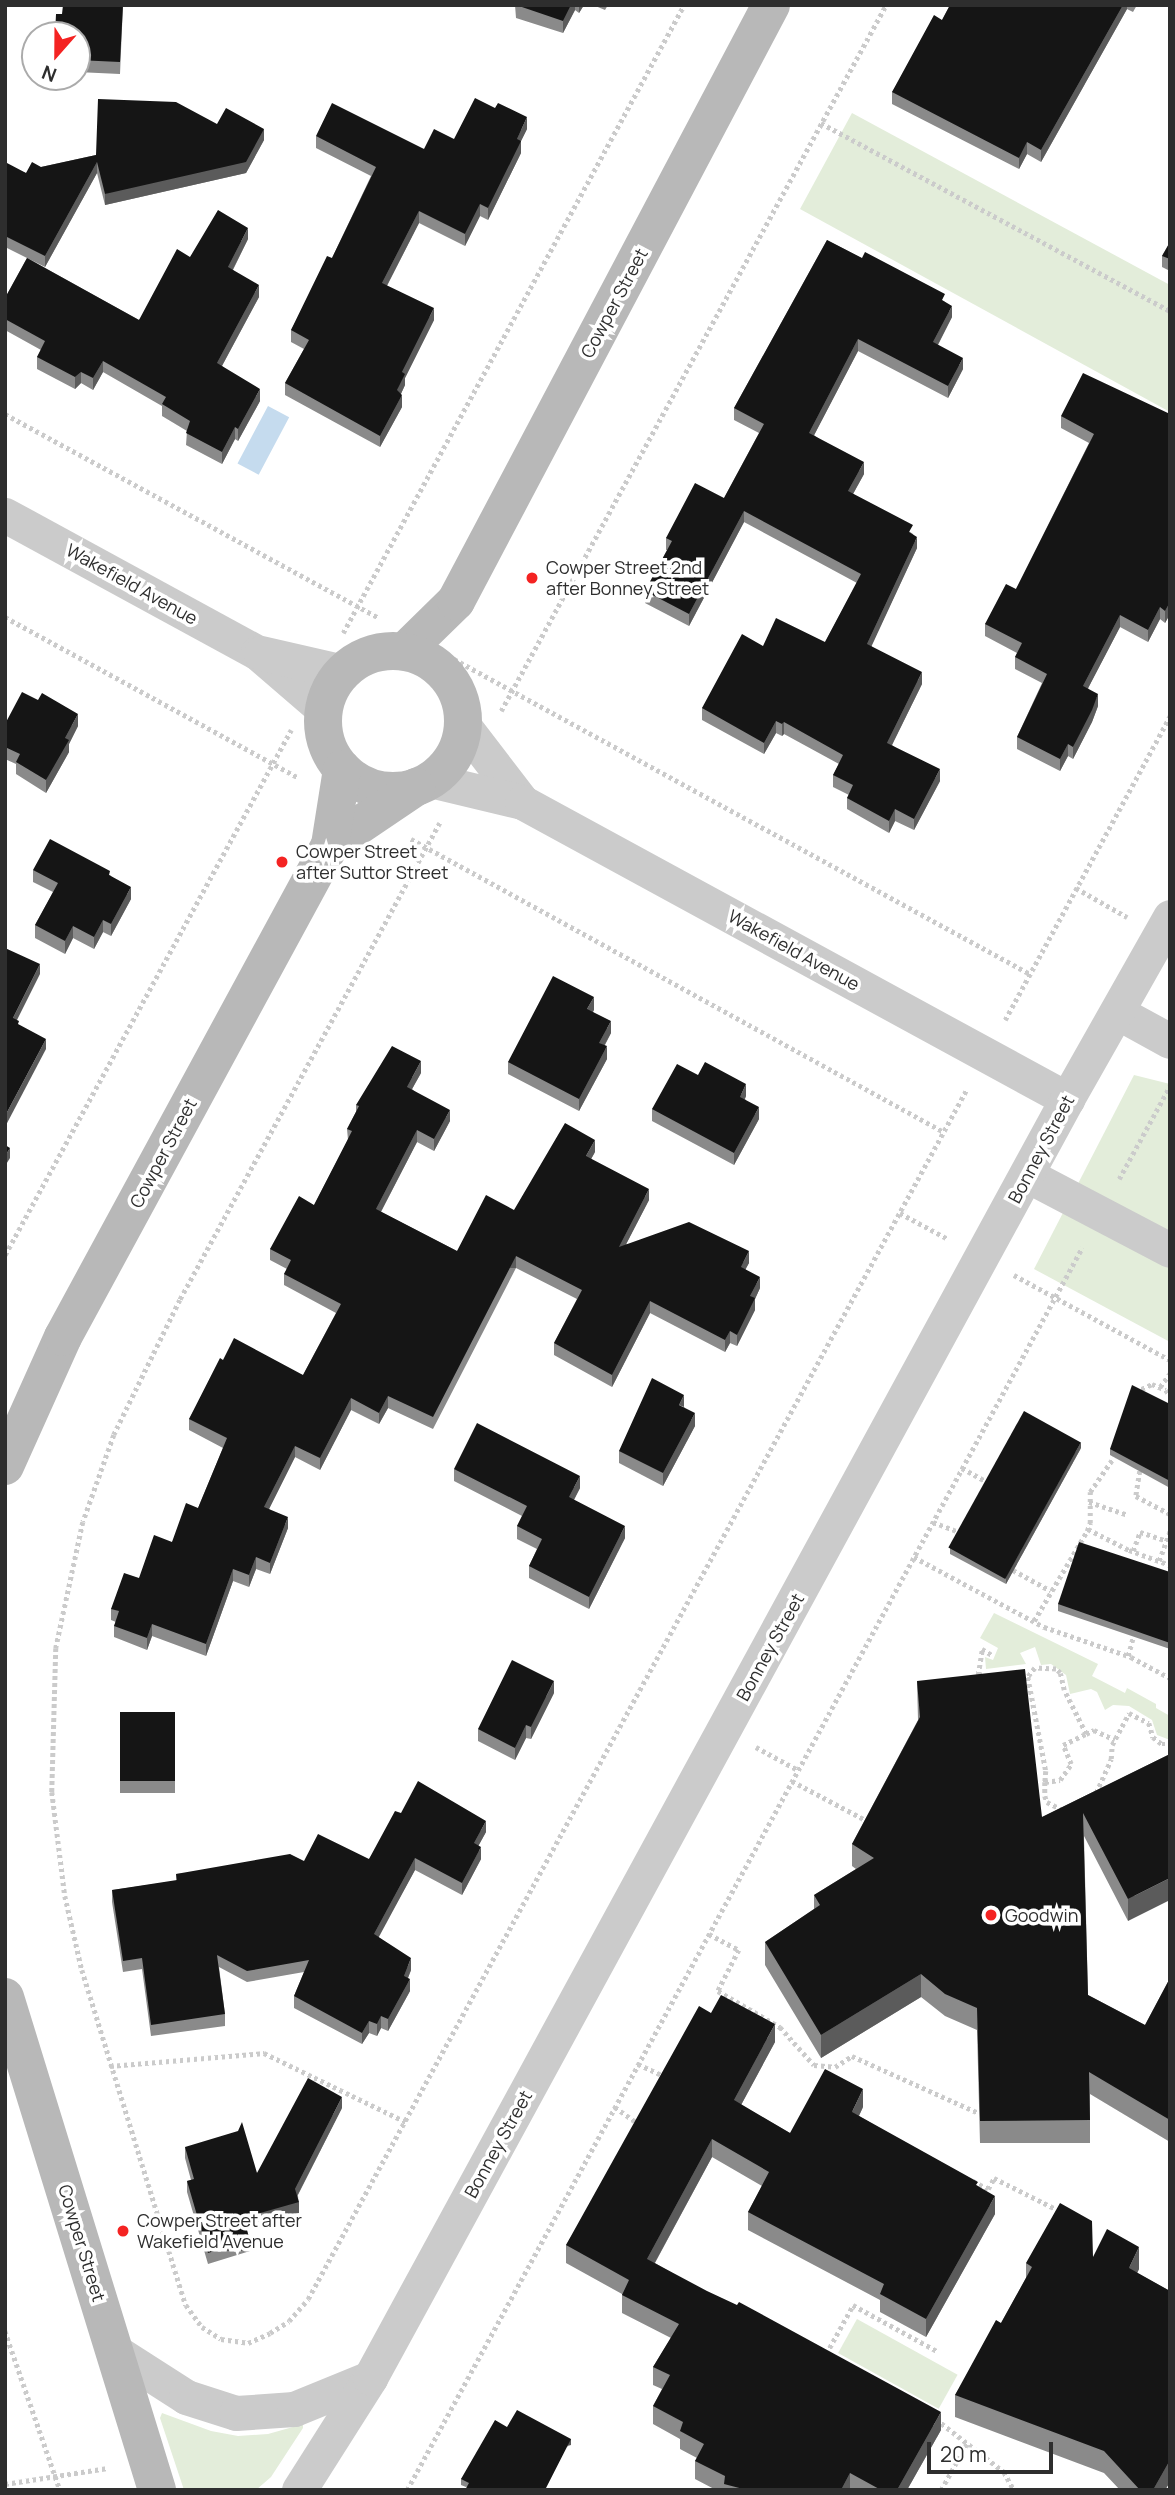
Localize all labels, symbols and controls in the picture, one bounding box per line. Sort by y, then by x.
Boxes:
north arrow [21,21,91,91]
text: N [38,59,60,88]
street label: Cowper Street [576,244,652,362]
street label: Wakefield Avenue [63,539,201,629]
place label: Cowper Street 2nd after Bonney Street [546,557,709,600]
marker: Cowper Street 2nd after Bonney Street [524,570,540,586]
place label: Cowper Street after Suttor Street [296,841,449,884]
marker: Cowper Street after Suttor Street [274,854,290,870]
street label: Wakefield Avenue [725,905,863,995]
street label: Bonney Street [1003,1091,1079,1207]
street label: Cowper Street [125,1094,201,1212]
street label: Bonney Street [732,1590,808,1704]
place label: Goodwin [1005,1904,1078,1926]
marker: Goodwin [983,1907,999,1923]
street label: Bonney Street [460,2087,536,2201]
street label: Cowper Street [54,2182,110,2304]
place label: Cowper Street after Wakefield Avenue [137,2210,302,2252]
marker: Cowper Street after Wakefield Avenue [115,2223,131,2239]
scale bar [930,2428,1056,2472]
text: 20 m [940,2440,987,2468]

